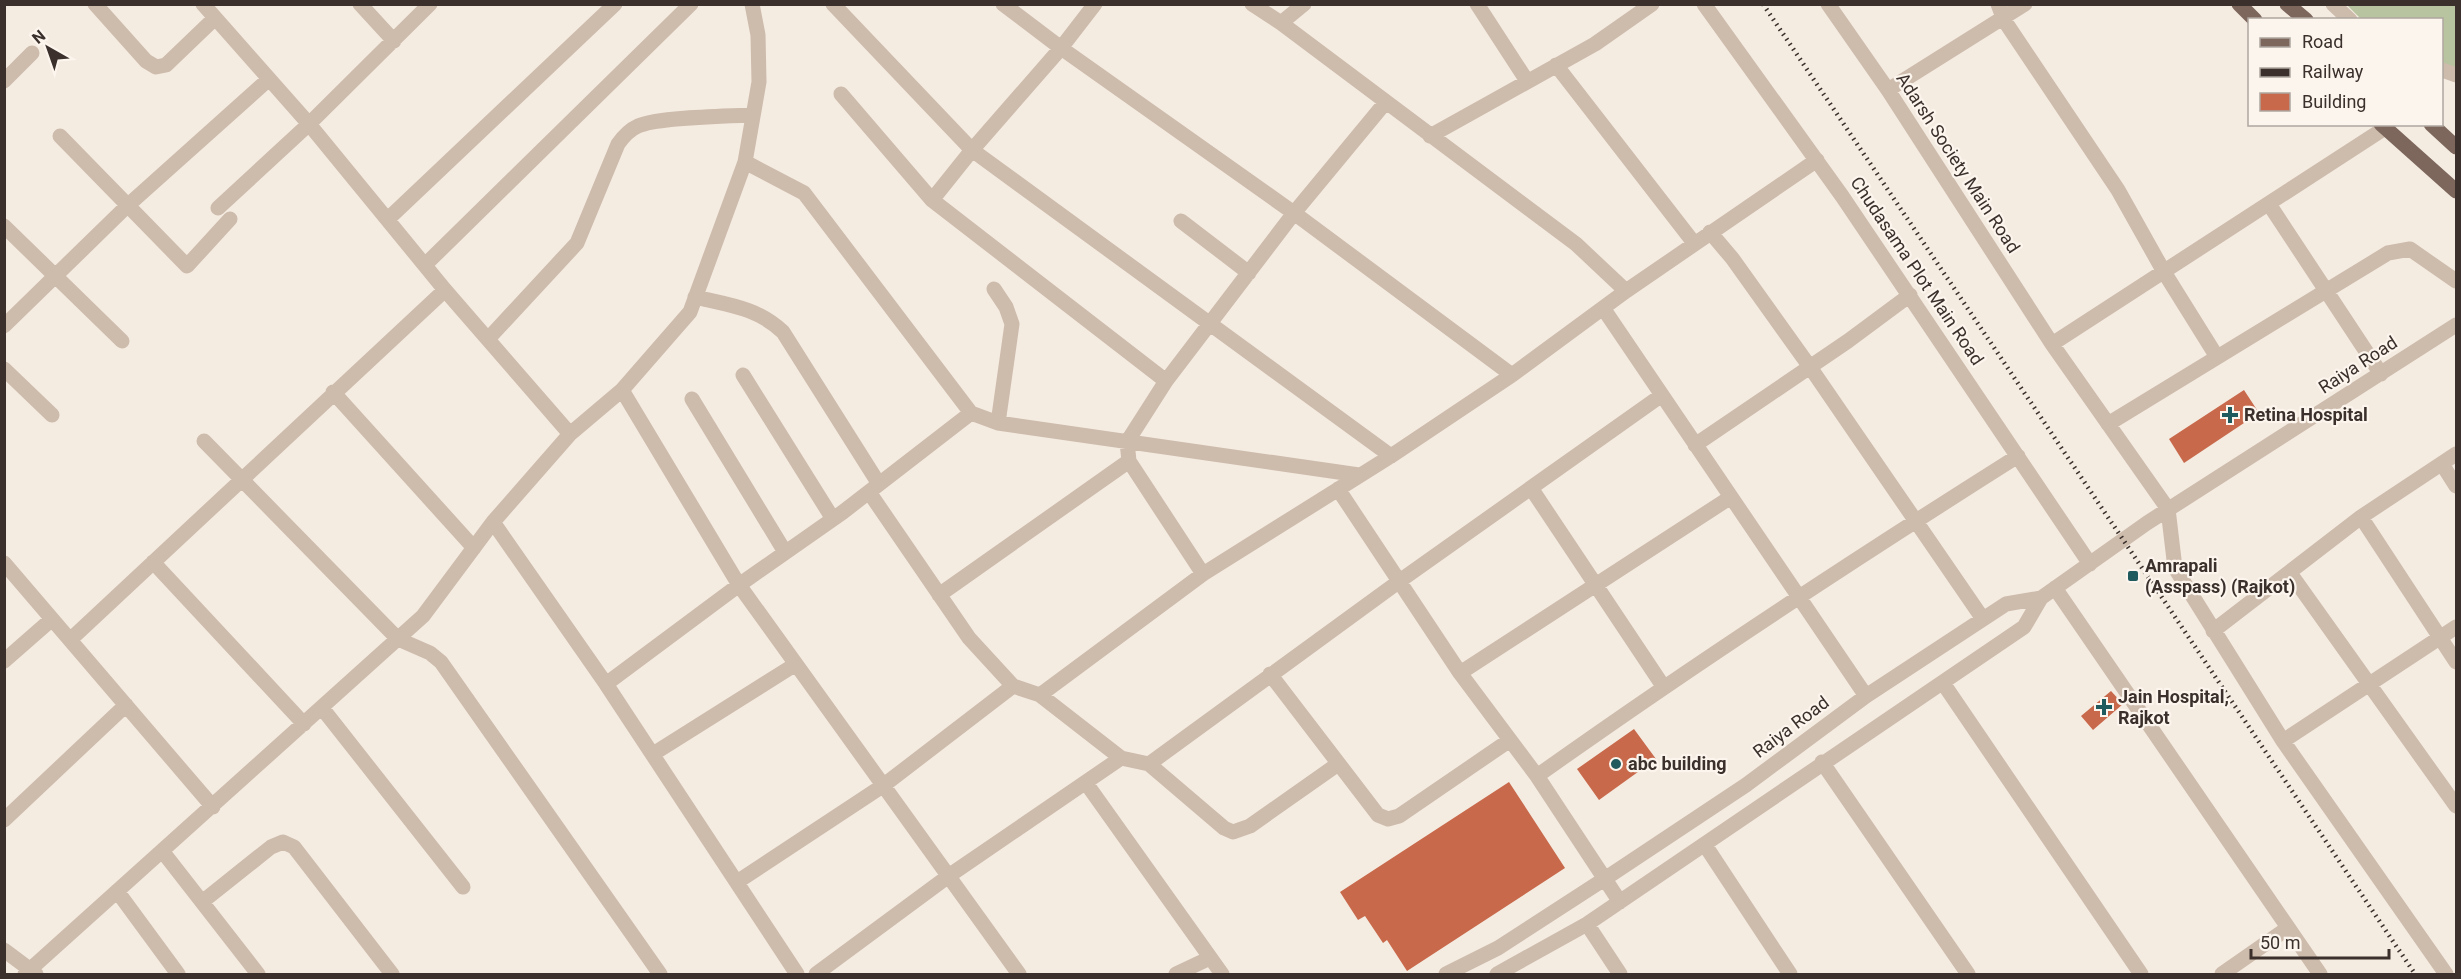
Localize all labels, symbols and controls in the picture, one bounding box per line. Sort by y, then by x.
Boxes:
north arrow [18,18,78,78]
legend [2248,18,2443,126]
text: N [28,26,49,48]
text: Road [2302,31,2343,52]
text: Railway [2302,61,2364,82]
street label: Adarsh Society Main Road [1892,69,2024,257]
text: Building [2302,91,2366,112]
street label: Chudasama Plot Main Road [1846,173,1988,369]
street label: Raiya Road [2315,331,2401,398]
place label: Retina Hospital [2244,404,2368,425]
marker: Retina Hospital [2221,406,2239,424]
place label: Amrapali (Asspass) (Rajkot) [2145,555,2295,598]
marker: Amrapali (Asspass) (Rajkot) [2126,569,2140,583]
place label: Jain Hospital, Rajkot [2118,686,2229,728]
street label: Raiya Road [1749,691,1833,762]
marker: Jain Hospital, Rajkot [2095,698,2113,716]
place label: abc building [1628,753,1727,774]
marker: abc building [1609,757,1623,771]
scale bar [2251,922,2389,960]
text: 50 m [2260,932,2300,953]

